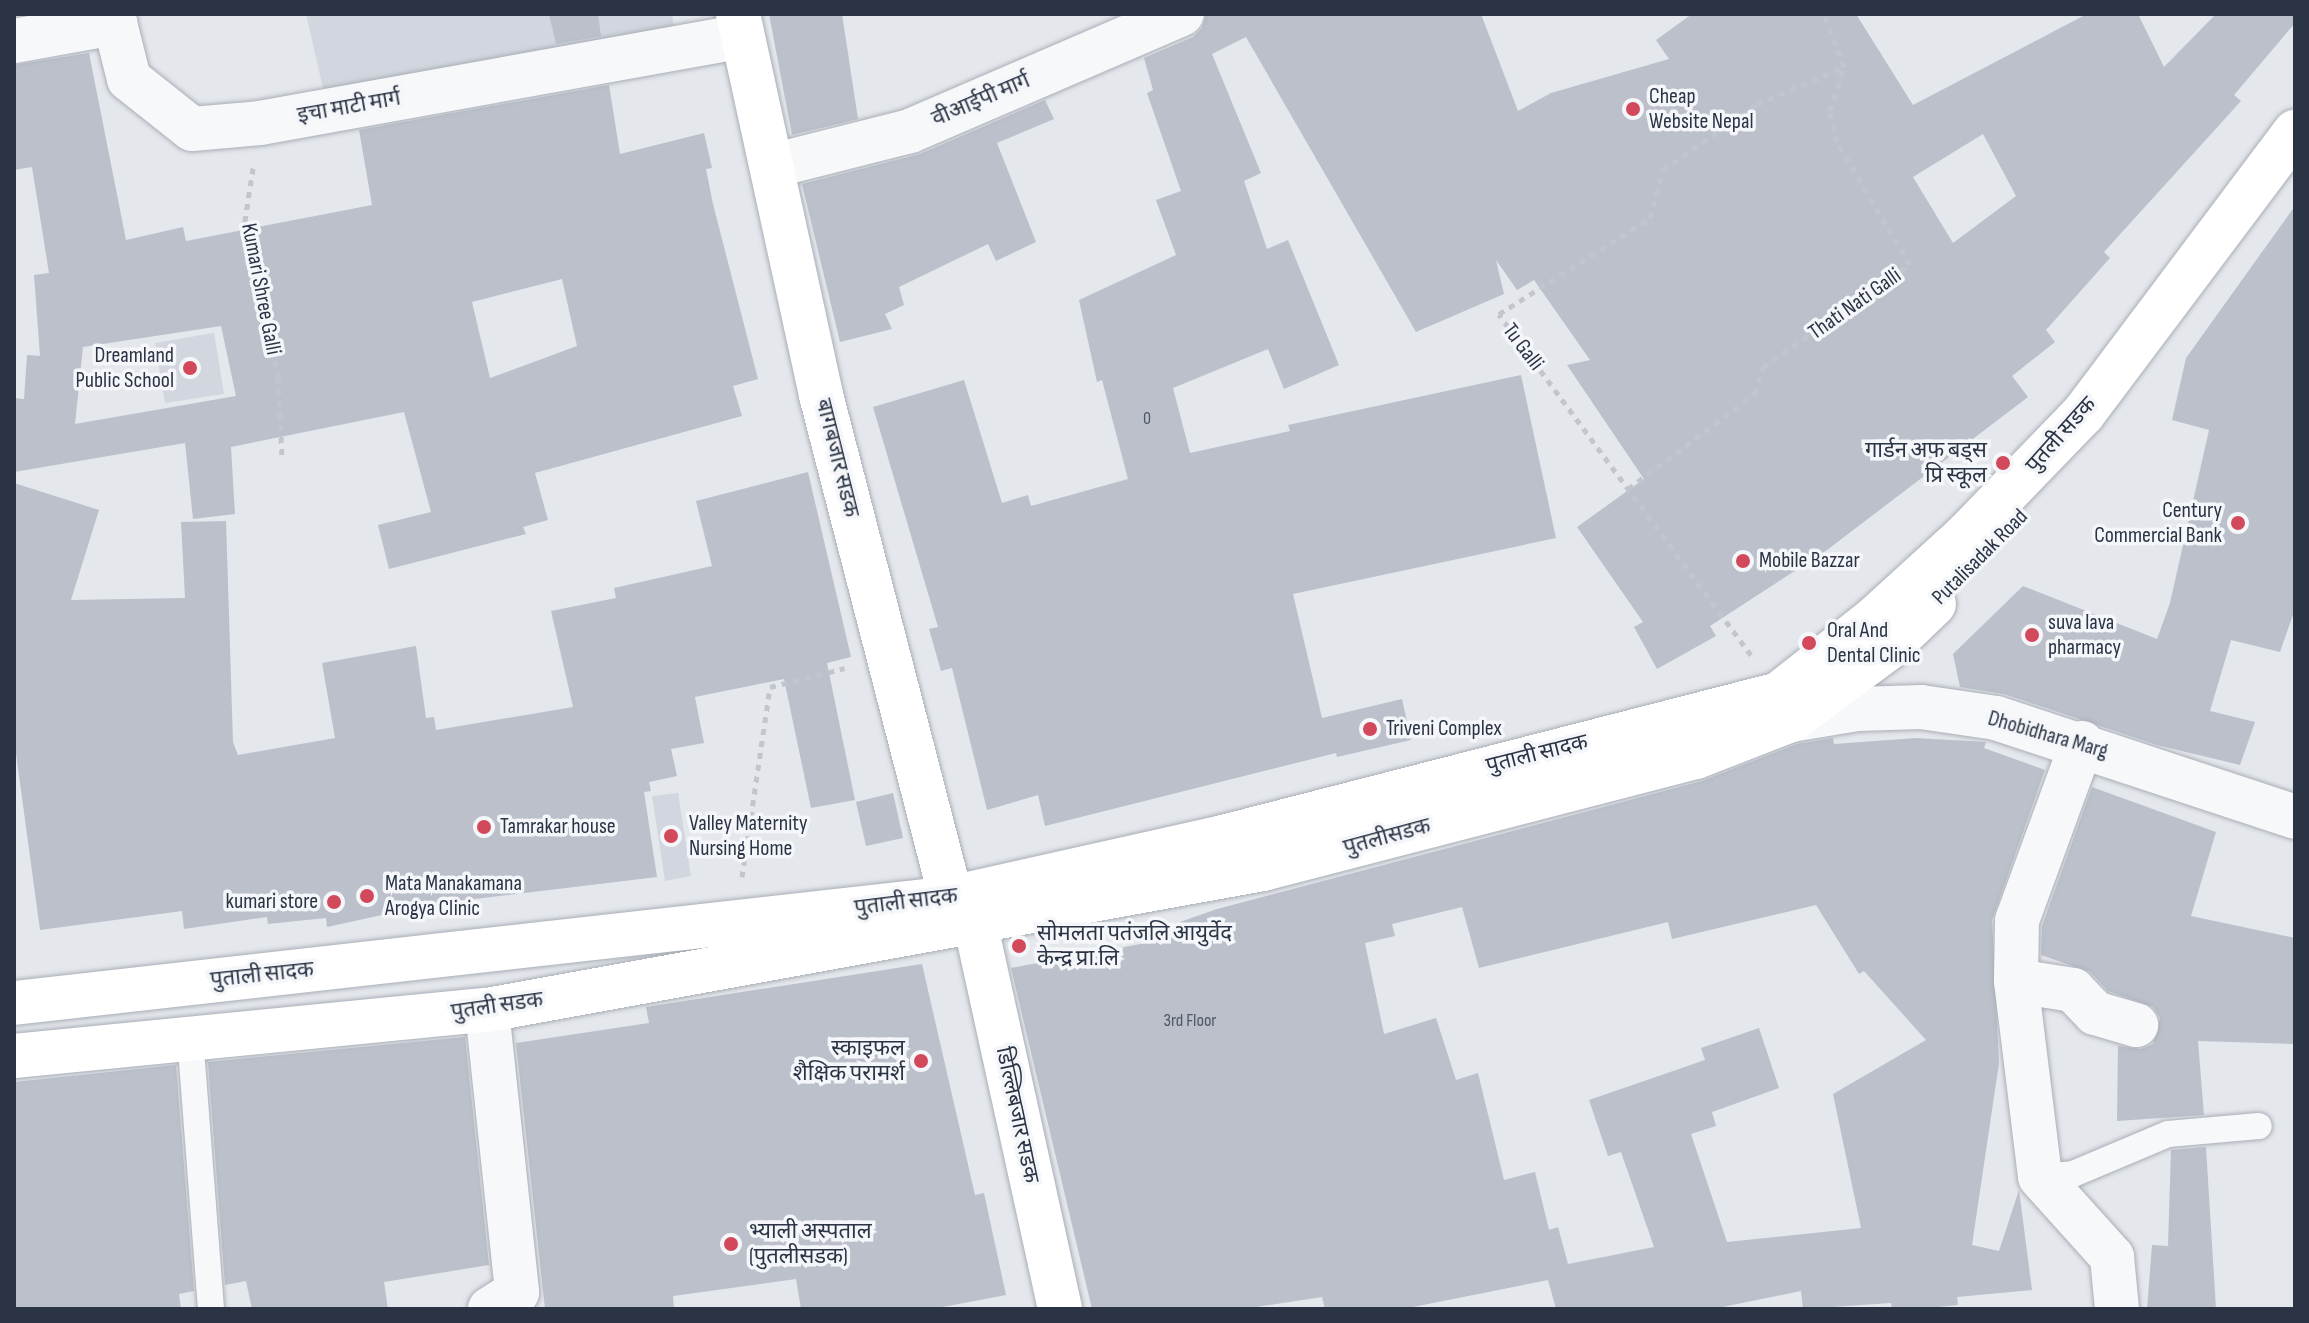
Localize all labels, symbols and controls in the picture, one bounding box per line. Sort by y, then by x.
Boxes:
street label: वीआईपी मार्ग [928,68,1034,132]
place label: Cheap Website Nepal [1649,83,1753,134]
street label: इचा माटी मार्ग [295,85,403,129]
marker: Cheap Website Nepal [1624,100,1642,118]
street label: Kumari Shree Galli [235,221,287,357]
street label: Thati Nati Galli [1804,263,1906,345]
street label: Tu Galli [1497,318,1549,376]
place label: Dreamland Public School [75,342,174,394]
marker: Dreamland Public School [181,359,199,377]
street label: पुतली सडक [2020,392,2102,478]
street label: बागबजार सडक [810,396,864,520]
house number: 0 [1143,408,1151,430]
place label: गार्डन अफ बड्स प्रि स्कूल [1865,437,1987,488]
marker: गार्डन अफ बड्स प्रि स्कूल [1994,454,2012,472]
place label: Century Commercial Bank [2094,497,2222,548]
street label: Putalisadak Road [1927,504,2033,610]
marker: Century Commercial Bank [2229,514,2247,532]
place label: Mobile Bazzar [1759,548,1860,574]
marker: Mobile Bazzar [1734,552,1752,570]
place label: suva lava pharmacy [2048,609,2121,660]
place label: Oral And Dental Clinic [1827,617,1921,668]
marker: suva lava pharmacy [2023,626,2041,644]
marker: Oral And Dental Clinic [1798,632,1820,654]
street label: Dhobidhara Marg [1985,705,2111,765]
place label: Triveni Complex [1386,716,1502,742]
marker: Triveni Complex [1361,720,1379,738]
street label: पुताली सादक [1483,729,1591,779]
place label: Valley Maternity Nursing Home [689,810,808,862]
street label: पुतलीसडक [1341,813,1433,861]
place label: Tamrakar house [500,814,616,840]
marker: Tamrakar house [475,818,493,836]
marker: Valley Maternity Nursing Home [660,825,682,847]
place label: Mata Manakamana Arogya Clinic [385,870,522,922]
street label: पुताली सादक [853,883,959,921]
marker: Mata Manakamana Arogya Clinic [356,885,378,907]
place label: kumari store [226,889,318,915]
marker: kumari store [325,893,343,911]
place label: सोमलता पतंजलि आयुर्वेद केन्द्र प्रा.लि [1037,920,1232,972]
marker: सोमलता पतंजलि आयुर्वेद केन्द्र प्रा.लि [1008,935,1030,957]
street label: पुताली सादक [209,956,315,994]
street label: पुतली सडक [449,986,545,1026]
house number: 3rd Floor [1163,1010,1217,1032]
place label: स्काइफल शैक्षिक परामर्श [793,1035,905,1086]
street label: डिल्लिबजार सडक [990,1044,1044,1186]
marker: स्काइफल शैक्षिक परामर्श [912,1052,930,1070]
place label: भ्याली अस्पताल (पुतलीसडक) [749,1218,872,1270]
marker: भ्याली अस्पताल (पुतलीसडक) [720,1233,742,1255]

